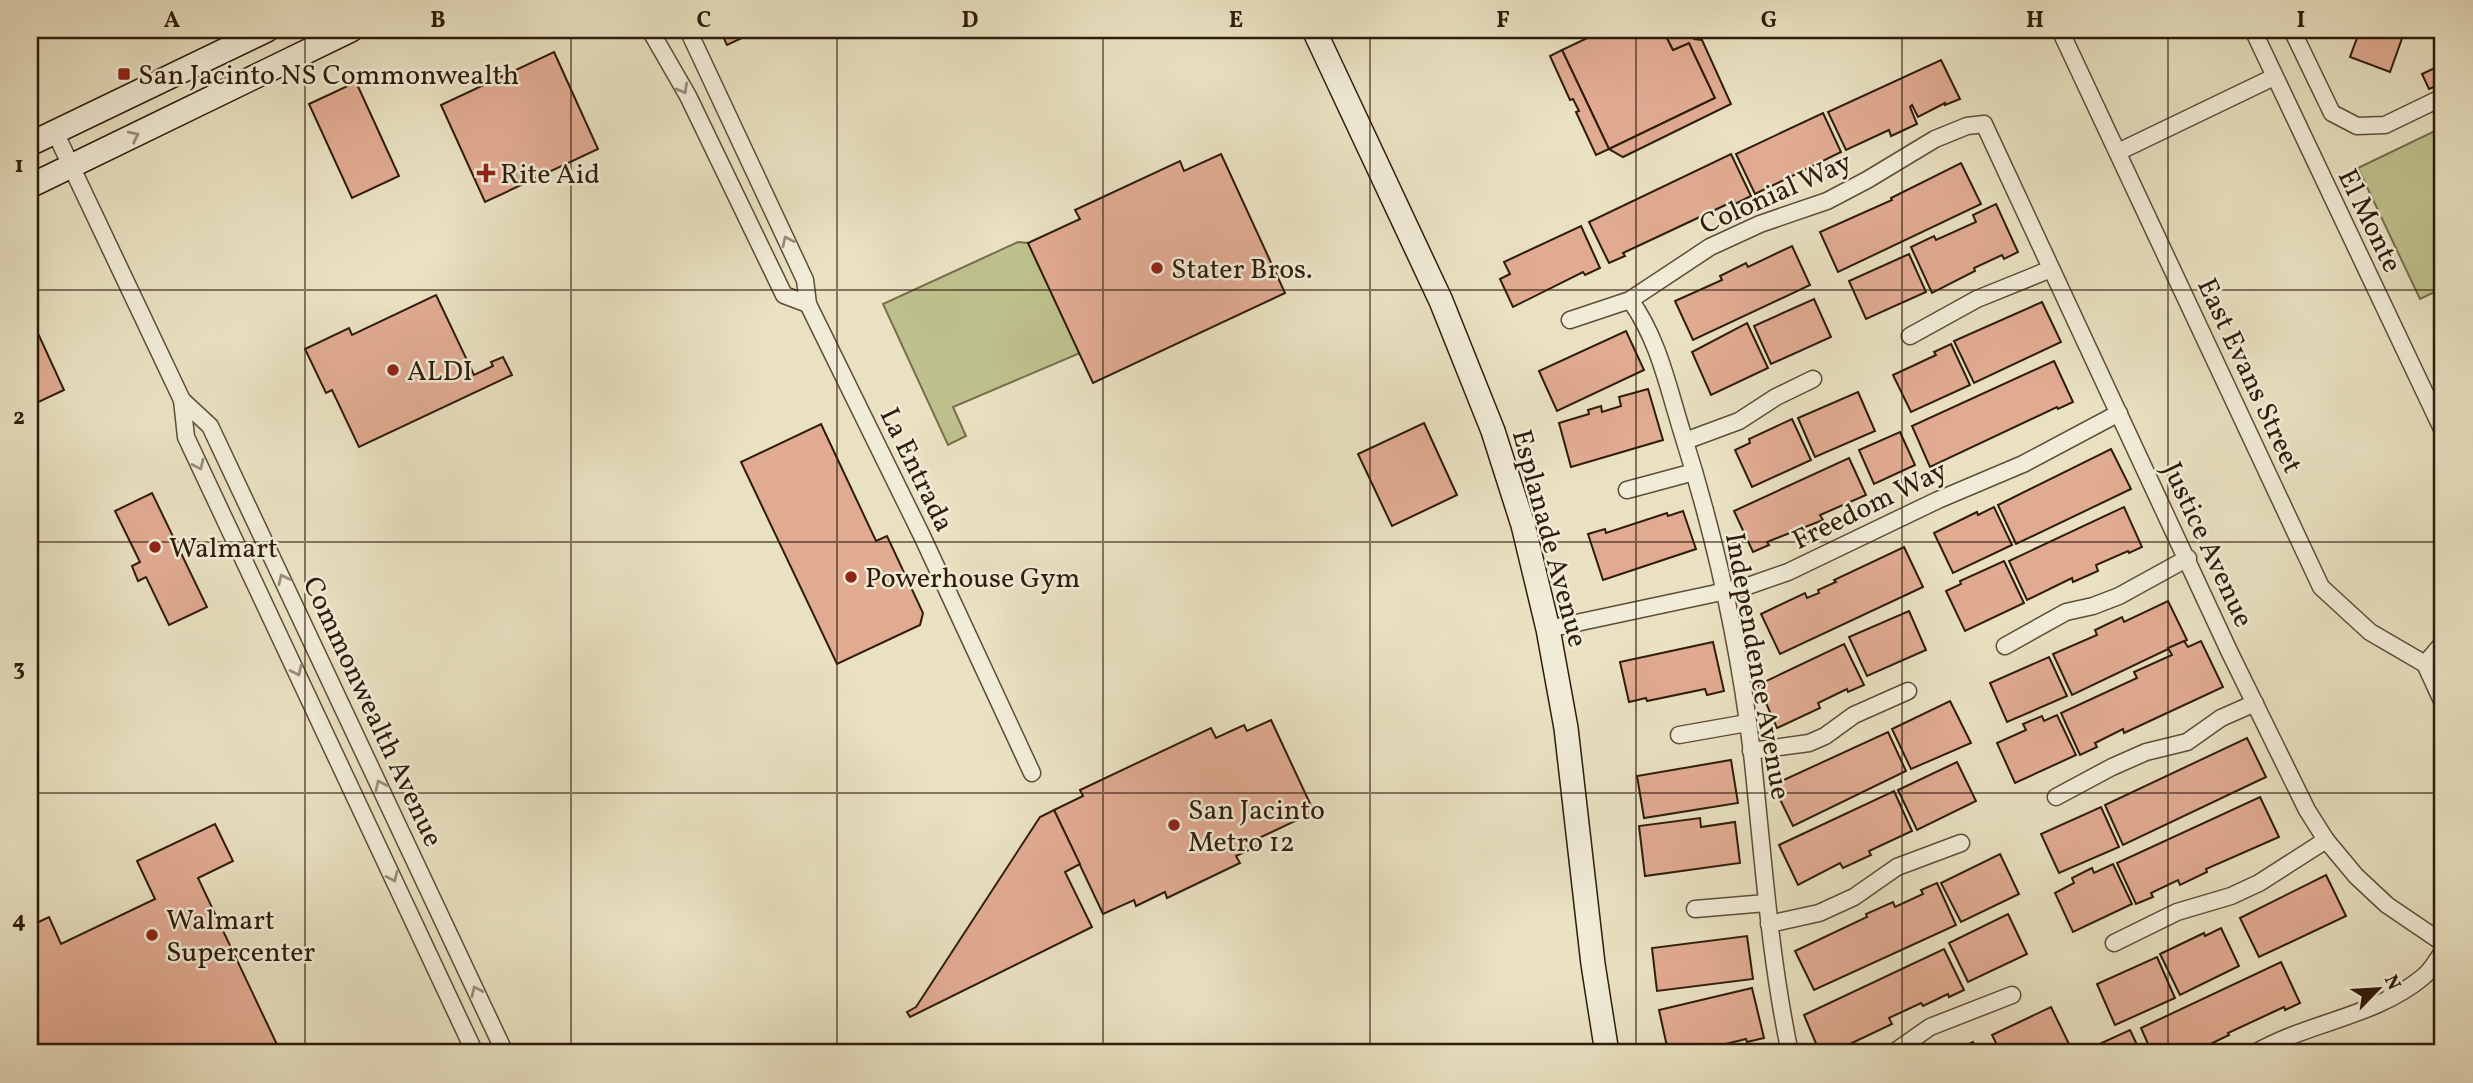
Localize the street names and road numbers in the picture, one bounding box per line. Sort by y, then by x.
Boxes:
street label: Colonial Way [1694,143,1858,245]
street label: El Monte [2327,163,2411,279]
street label: East Evans Street [2186,272,2311,480]
street label: La Entrada [869,401,963,539]
street label: Esplanade Avenue [1501,426,1596,652]
street label: Freedom Way [1786,452,1954,561]
street label: Justice Avenue [2151,456,2262,634]
street label: Independence Avenue [1714,530,1799,803]
street label: Commonwealth Avenue [292,571,452,853]

